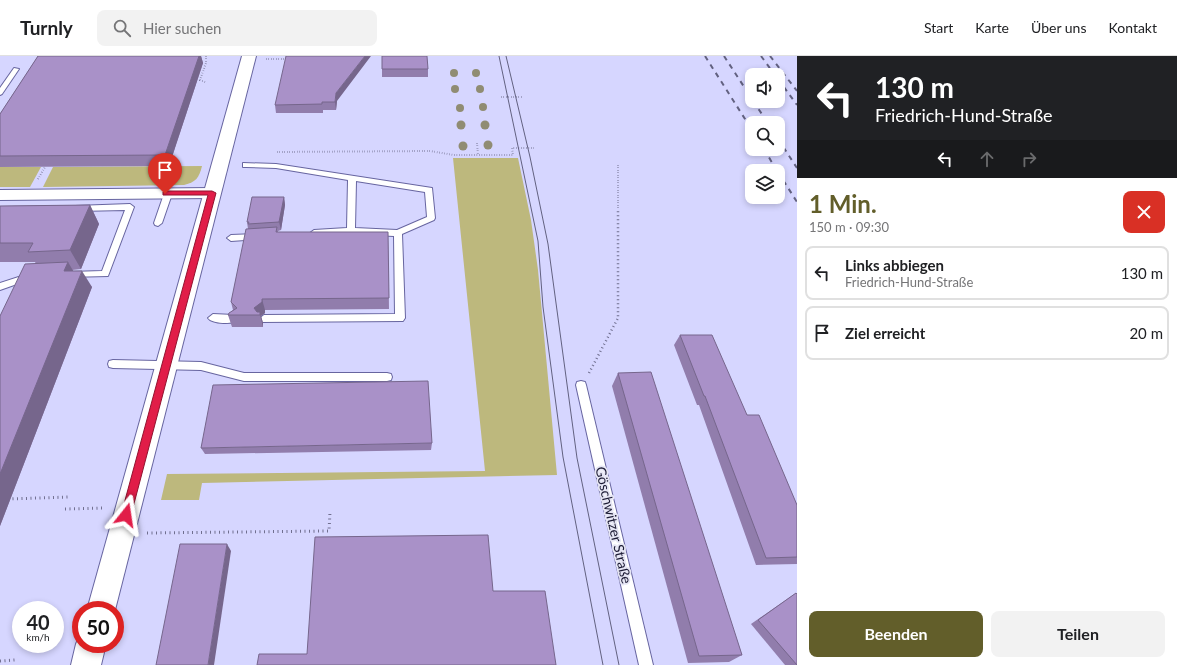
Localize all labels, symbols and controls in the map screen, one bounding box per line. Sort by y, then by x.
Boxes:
search box [97,10,377,46]
text: Turnly [20,16,73,39]
icon: search [111,17,133,39]
text: Hier suchen [143,19,221,37]
text: Start [924,19,953,36]
text: Karte [975,19,1009,36]
text: Über uns [1031,19,1086,36]
text: Kontakt [1108,19,1157,36]
map controls [745,68,785,204]
button: sound [745,68,785,108]
text: 130 m [875,70,954,104]
icon: left [809,72,861,124]
text: Friedrich-Hund-Straße [875,104,1053,126]
button: search [745,116,785,156]
icon: left [934,148,956,170]
icon: ahead [976,148,998,170]
icon: right [1018,148,1040,170]
pin [148,153,182,194]
icon: arrive [154,159,176,181]
button: layers [745,164,785,204]
text: 1 Min. [809,189,877,218]
button: close [1123,191,1165,233]
text: 150 m · 09:30 [809,219,889,235]
text: Links abbiegen [845,256,944,274]
icon: left [811,262,833,284]
text: 130 m [1121,264,1163,282]
text: Friedrich-Hund-Straße [845,274,973,290]
icon: arrive [811,322,833,344]
text: Ziel erreicht [845,324,925,342]
text: 20 m [1129,324,1163,342]
street label: Göschwitzer Straße [592,465,636,585]
position arrow [105,494,147,536]
speed limit sign: 50 [72,601,124,653]
text: 40 [26,610,50,634]
button: Beenden [809,611,983,657]
button: Teilen [991,611,1165,657]
text: km/h [26,631,50,643]

